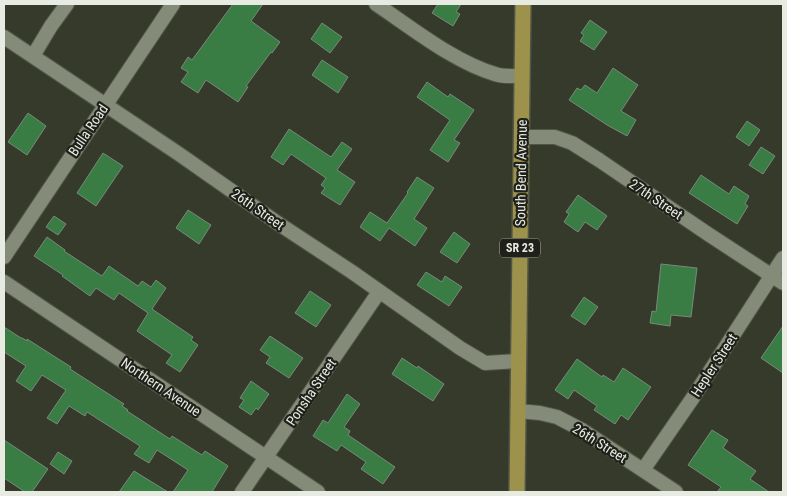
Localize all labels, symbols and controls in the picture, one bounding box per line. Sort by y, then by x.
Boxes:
street label: Bulla Road [65,101,111,159]
street label: South Bend Avenue [512,119,530,226]
street label: 27th Street [626,175,686,223]
street label: 26th Street [229,185,287,233]
road number: SR 23 [500,238,540,258]
street label: Hepler Street [688,330,740,400]
street label: Northern Avenue [118,355,204,420]
street label: Ponsha Street [283,355,339,429]
street label: 26th Street [570,420,630,466]

